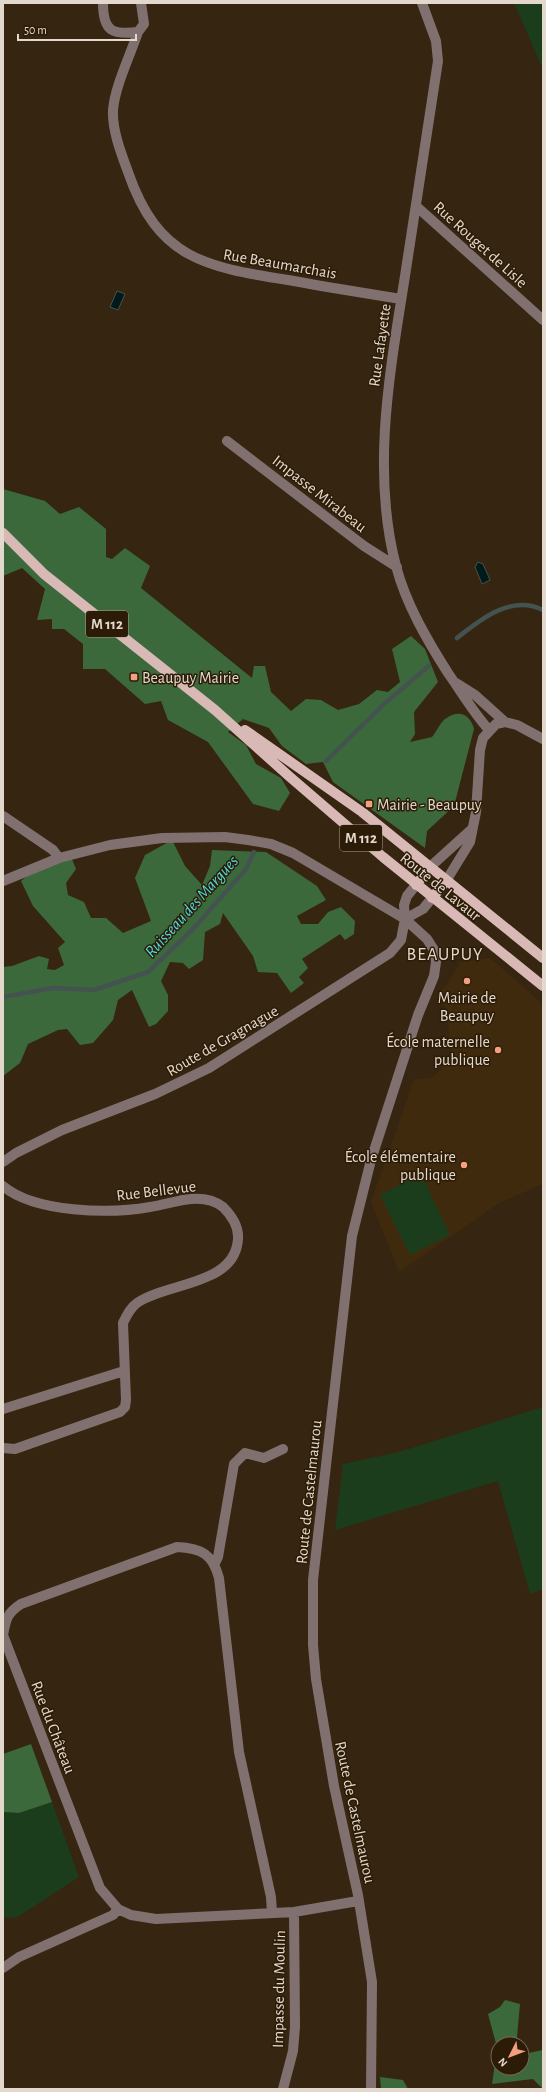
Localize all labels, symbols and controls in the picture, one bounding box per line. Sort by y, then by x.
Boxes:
scale bar [18,16,136,42]
text: 50 m [24,24,47,36]
street label: Rue Rouget de Lisle [430,199,530,291]
street label: Rue Beaumarchais [222,246,338,282]
street label: Rue Lafayette [366,303,395,388]
street label: Impasse Mirabeau [269,452,369,535]
road number: M 112 [86,611,128,637]
place label: Beaupuy Mairie [142,670,239,687]
marker: Beaupuy Mairie [129,672,139,682]
place label: Mairie - Beaupuy [377,797,482,814]
marker: Mairie - Beaupuy [364,799,374,809]
road number: M 112 [340,825,382,851]
street label: Route de Lavaur [397,850,484,924]
water label: Ruisseau des Margues [142,852,242,960]
district label: BEAUPUY [407,946,483,964]
marker: Mairie de Beaupuy [462,976,472,986]
place label: Mairie de Beaupuy [438,990,496,1025]
street label: Route de Gragnague [164,1002,281,1079]
place label: École maternelle publique [386,1032,490,1068]
marker: École maternelle publique [493,1045,503,1055]
place label: École élémentaire publique [345,1147,456,1183]
marker: École élémentaire publique [459,1160,469,1170]
street label: Rue Bellevue [115,1178,197,1204]
street label: Route de Castelmaurou [293,1419,325,1565]
street label: Rue du Château [28,1679,78,1776]
street label: Route de Castelmaurou [332,1740,378,1885]
street label: Impasse du Moulin [270,1930,288,2048]
north arrow [490,2036,530,2076]
text: N [496,2056,510,2069]

